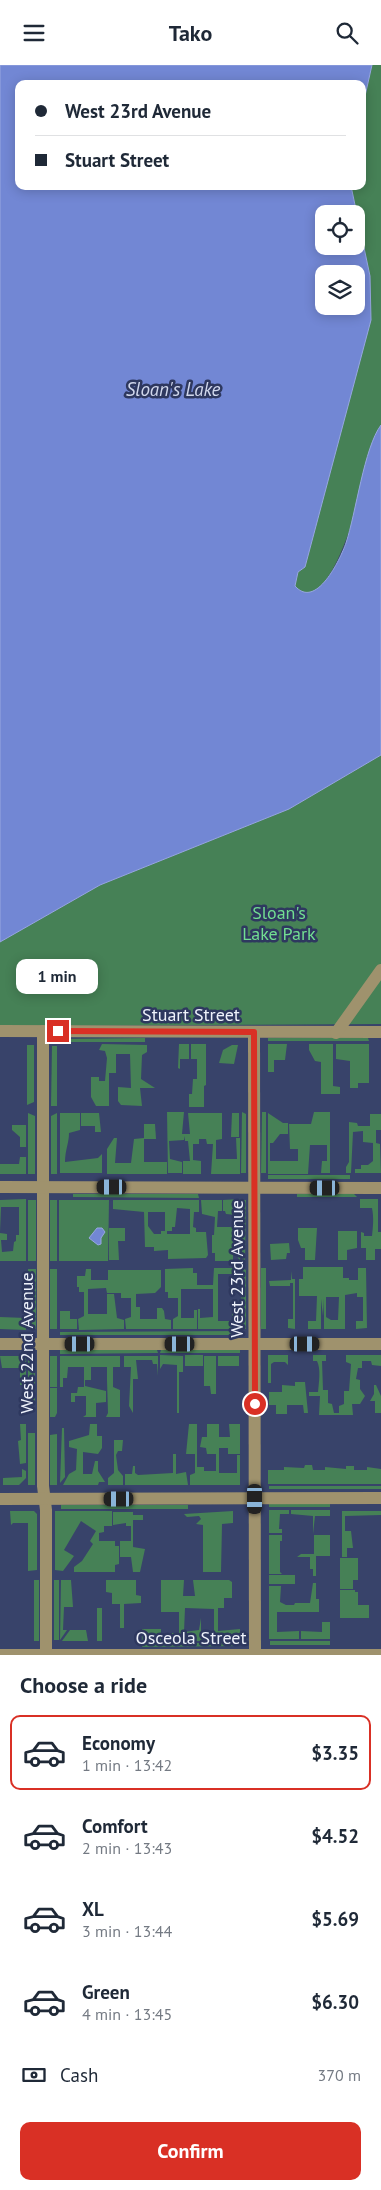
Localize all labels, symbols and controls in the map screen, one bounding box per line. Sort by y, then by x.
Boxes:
icon: menu [20,19,48,47]
text: Tako [169,19,212,47]
icon: search [333,19,361,47]
text: West 23rd Avenue [65,99,211,123]
text: Stuart Street [65,148,169,172]
map controls [315,205,365,315]
button: locate [315,205,365,255]
button: layers [315,265,365,315]
water label: Sloan's Lake [126,377,221,401]
park label: Sloan's Lake Park [242,901,316,945]
callout: 1 min [17,959,99,993]
text: 1 min [37,966,77,986]
street label: Stuart Street [142,1003,240,1026]
route end [47,1020,69,1042]
car [97,1180,127,1195]
car [310,1181,340,1196]
street label: West 23rd Avenue [225,1200,248,1338]
street label: West 22nd Avenue [15,1272,38,1414]
car [65,1337,95,1352]
car [165,1337,195,1352]
car [290,1337,320,1352]
route start [244,1393,266,1415]
car [247,1484,262,1514]
car [104,1492,134,1507]
street label: Osceola Street [135,1626,247,1649]
text: Choose a ride [20,1671,147,1699]
icon: car [22,1730,67,1775]
text: Economy [82,1731,155,1755]
text: $3.35 [311,1741,359,1765]
text: 1 min · 13:42 [82,1755,172,1775]
icon: car [22,1813,67,1858]
text: Comfort [82,1814,148,1838]
text: $4.52 [311,1824,359,1848]
text: 2 min · 13:43 [82,1838,172,1858]
icon: car [22,1896,67,1941]
text: XL [82,1897,104,1921]
text: $5.69 [311,1907,359,1931]
text: 3 min · 13:44 [82,1921,172,1941]
icon: car [22,1979,67,2024]
text: Green [82,1980,130,2004]
text: $6.30 [311,1990,359,2014]
text: 4 min · 13:45 [82,2004,172,2024]
icon: cash [20,2061,48,2089]
text: Cash [60,2063,98,2087]
text: 370 m [318,2065,361,2085]
button: Confirm [20,2122,361,2180]

